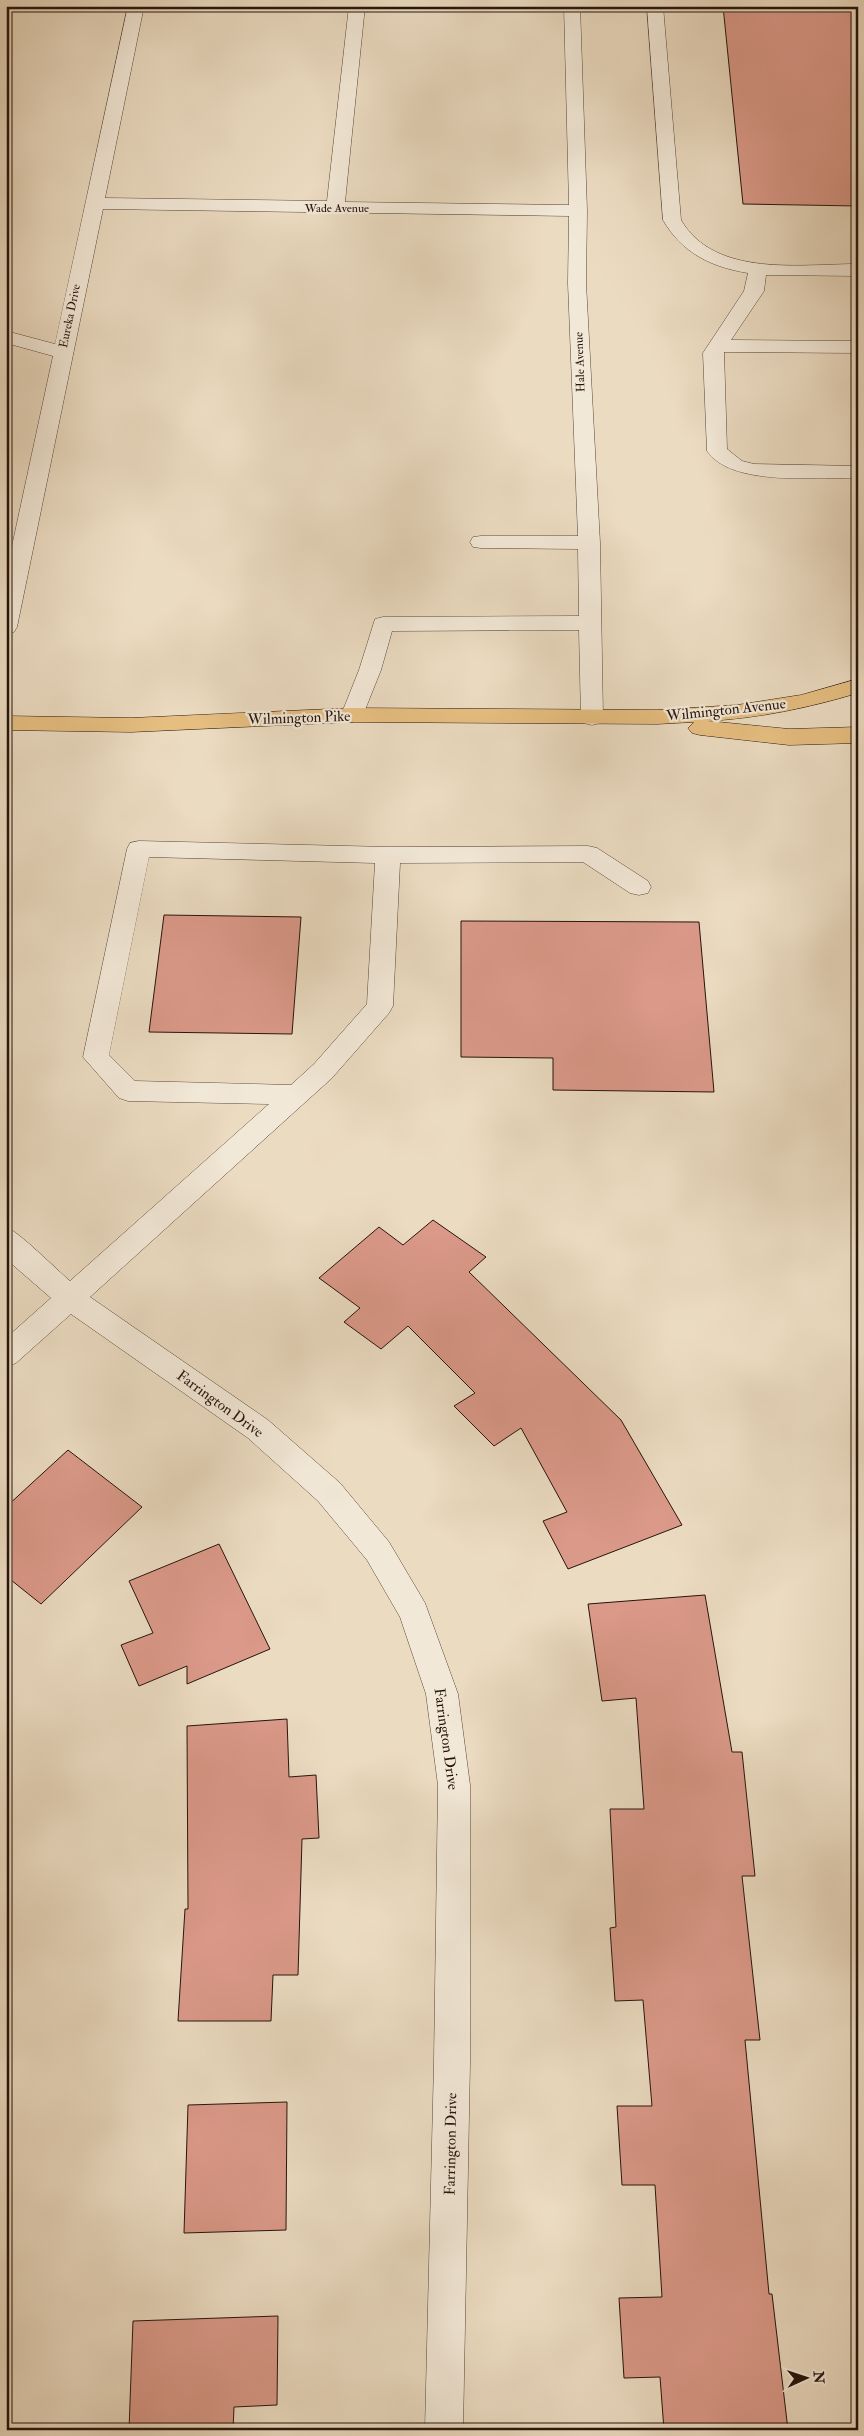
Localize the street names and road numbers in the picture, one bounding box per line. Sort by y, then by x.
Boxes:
street label: Wade Avenue [304,201,369,216]
street label: Eureka Drive [56,283,84,349]
street label: Hale Avenue [571,332,589,392]
street label: Wilmington Avenue [664,694,787,726]
street label: Wilmington Pike [246,707,351,729]
street label: Farrington Drive [173,1366,267,1442]
street label: Farrington Drive [429,1687,463,1791]
street label: Farrington Drive [441,2092,461,2196]

